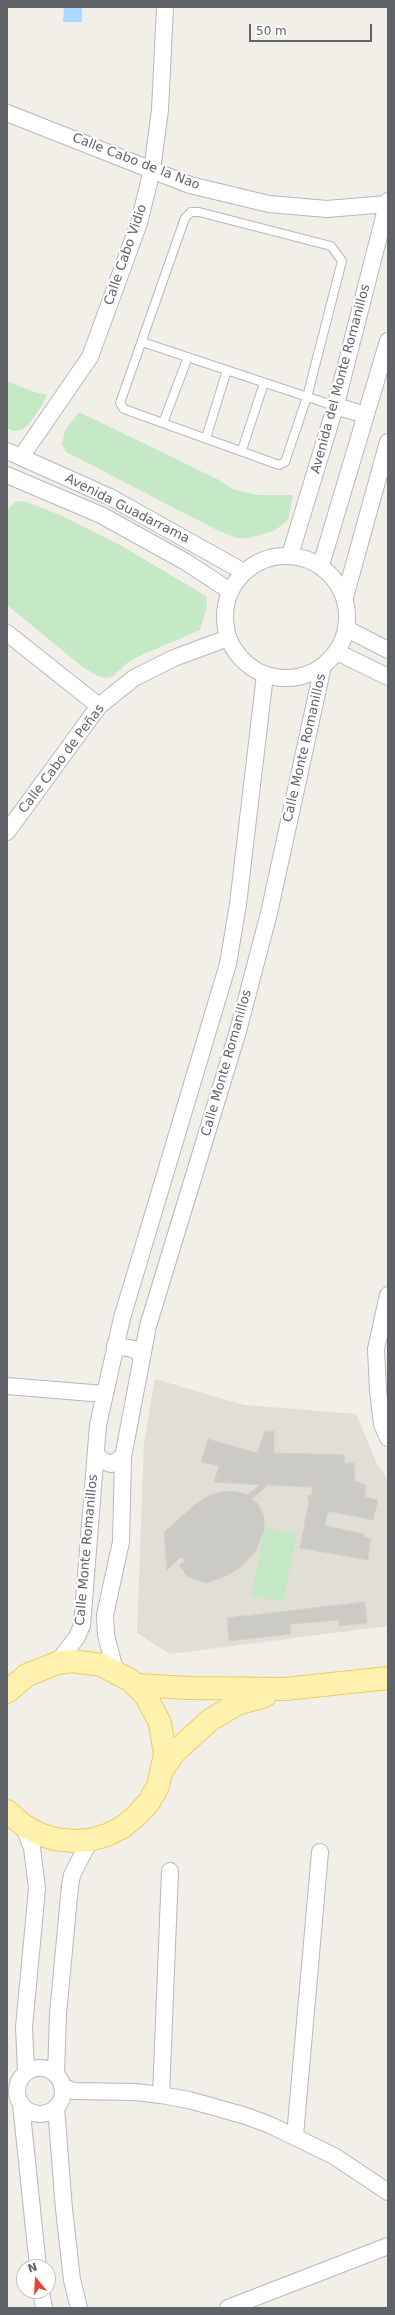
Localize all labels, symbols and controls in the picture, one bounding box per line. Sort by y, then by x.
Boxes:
scale bar [251,16,374,42]
text: 50 m [256,24,287,38]
street label: Calle Cabo de la Nao [70,130,202,194]
street label: Calle Cabo Vidio [101,202,151,308]
street label: Avenida del Monte Romanillos [308,283,374,475]
street label: Avenida Guadarrama [62,471,192,547]
street label: Calle Monte Romanillos [280,672,330,824]
street label: Calle Cabo de Peñas [16,701,108,817]
street label: Calle Monte Romanillos [199,988,255,1138]
street label: Calle Monte Romanillos [73,1474,101,1626]
north arrow [16,2259,56,2299]
text: N [26,2260,39,2276]

